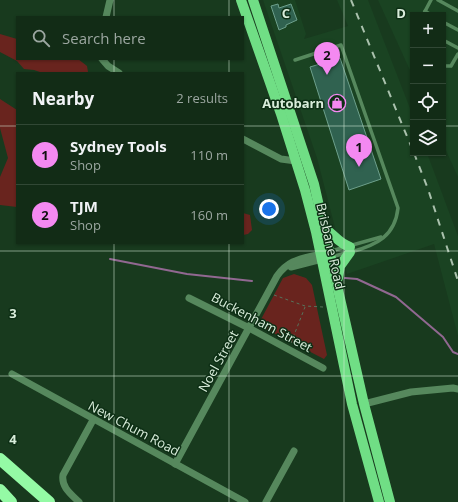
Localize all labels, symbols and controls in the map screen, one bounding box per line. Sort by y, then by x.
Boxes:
text: C [282,4,290,22]
text: D [396,4,406,22]
map controls [410,12,446,156]
button: + [410,12,446,48]
search box [16,16,244,60]
icon: search [30,27,52,49]
text: Search here [62,28,146,48]
pin: 2 [314,42,340,75]
button: − [410,48,446,84]
button: locate [410,84,446,120]
text: Nearby [32,87,94,110]
text: 2 results [176,89,228,107]
shop icon: Autobarn [327,93,347,113]
place label: Autobarn [262,94,324,112]
button: layers [410,120,446,156]
pin: 1 [346,134,372,167]
text: Sydney Tools [70,136,167,156]
text: 1 [41,146,49,164]
text: 110 m [190,146,228,164]
text: Shop [70,156,101,174]
text: TJM [70,196,98,216]
your location [259,199,279,219]
street label: Brisbane Road [312,201,350,291]
text: 2 [41,206,49,224]
text: 160 m [190,206,228,224]
text: Shop [70,216,101,234]
street label: Buckenham Street [208,288,316,356]
text: 3 [9,304,17,322]
street label: Noel Street [194,327,242,395]
street label: New Chum Road [85,396,183,460]
text: 4 [9,430,17,448]

